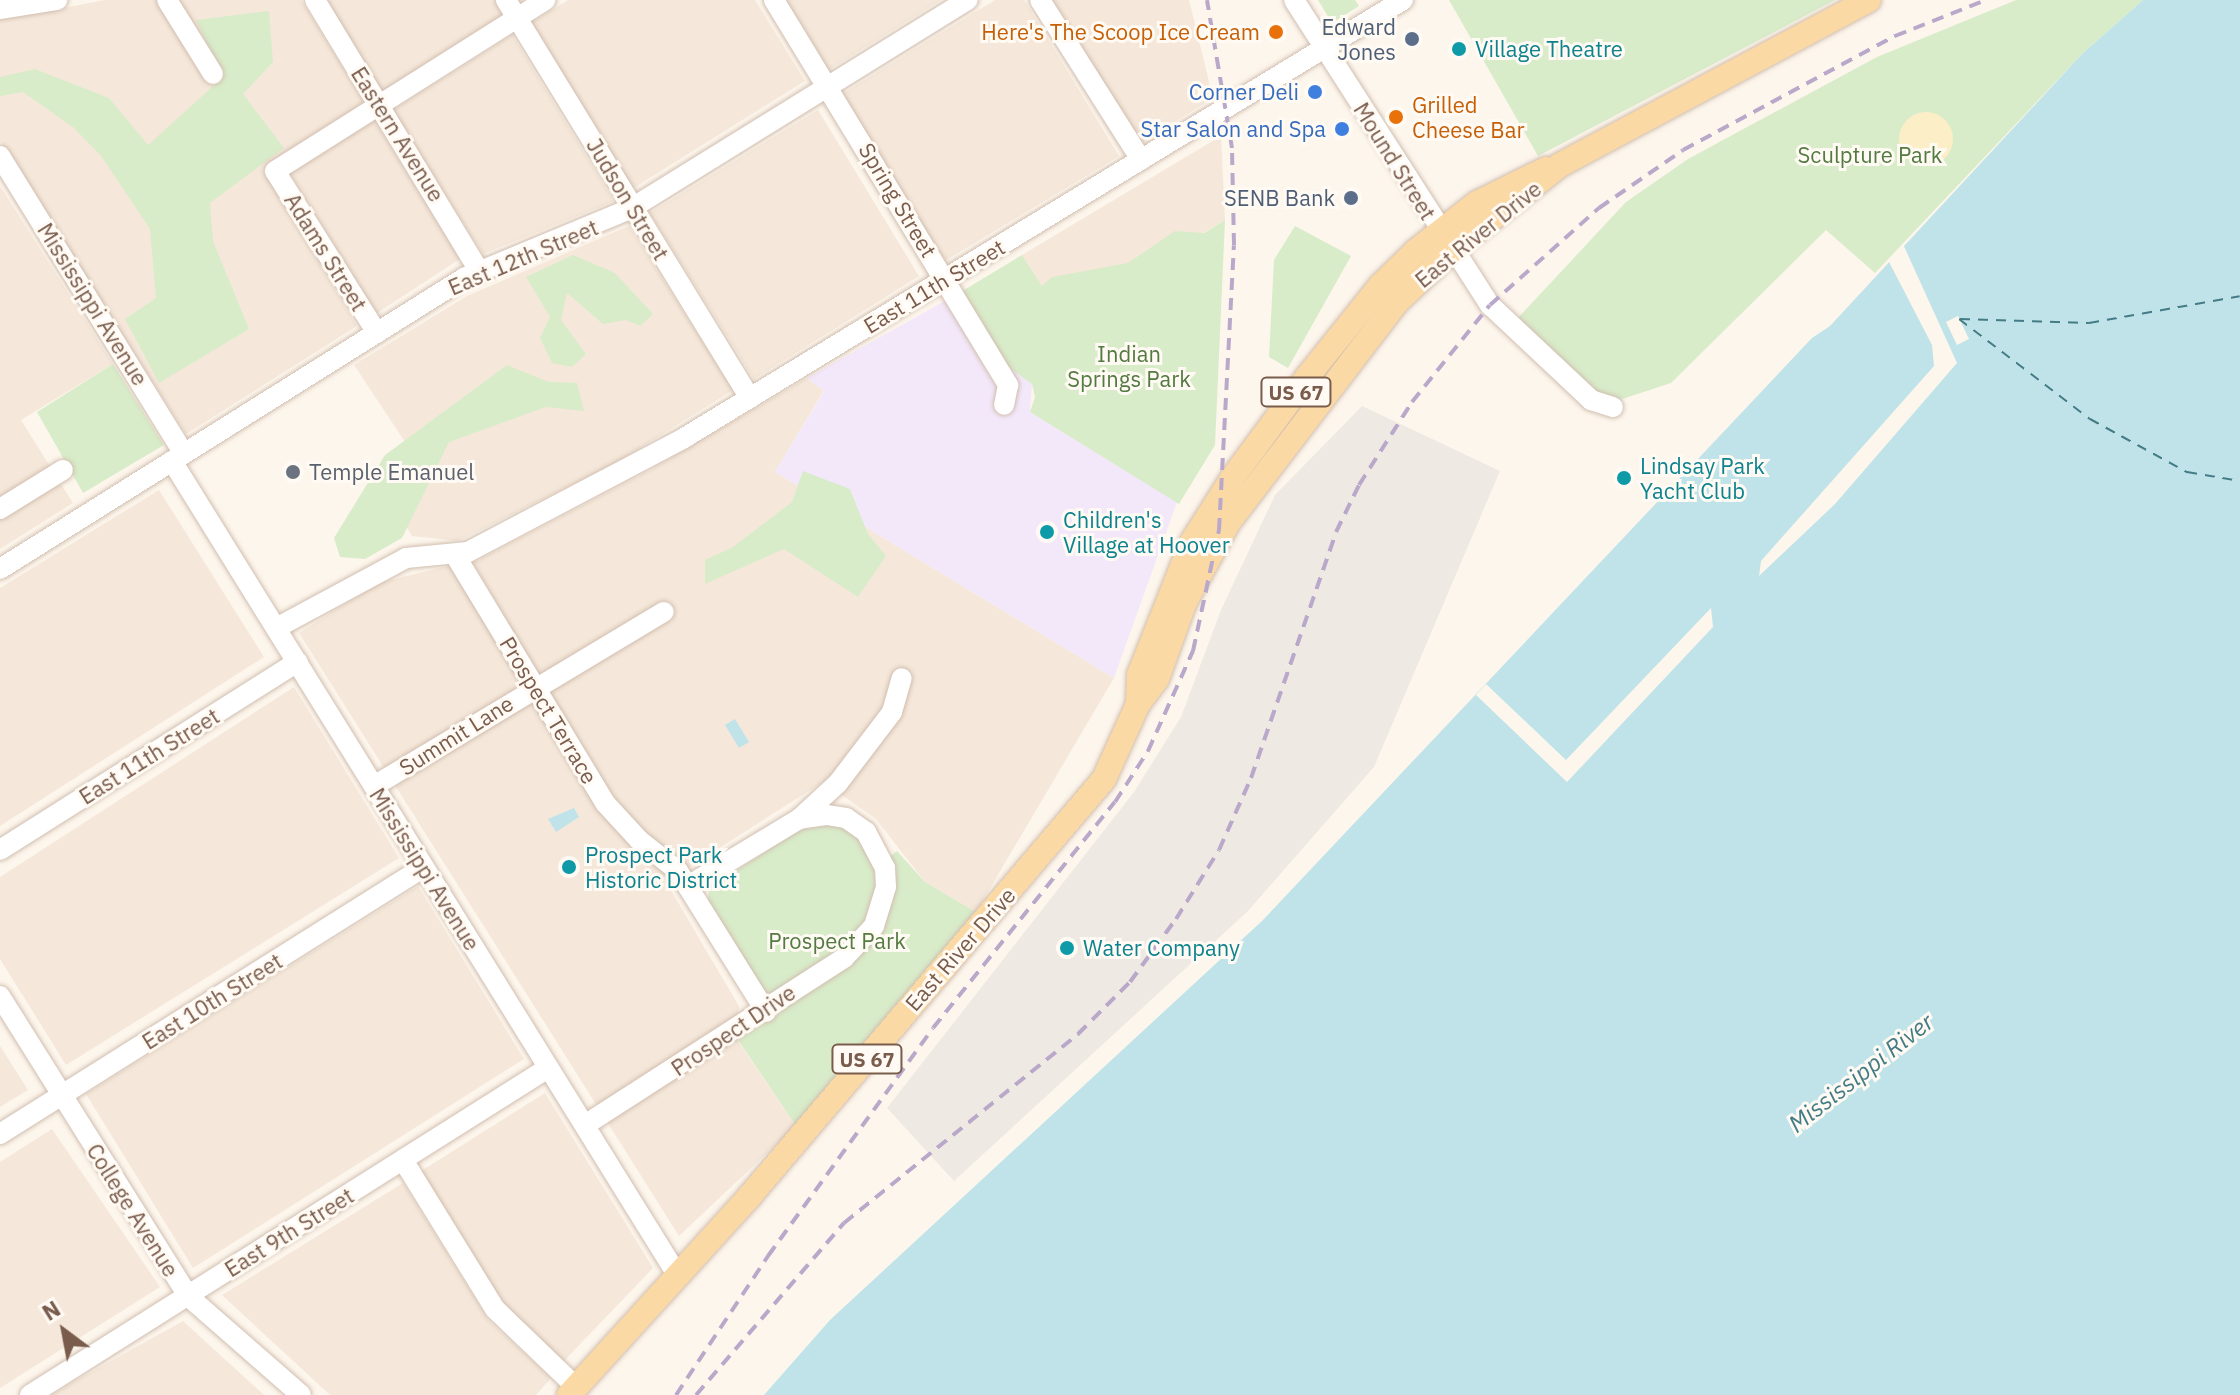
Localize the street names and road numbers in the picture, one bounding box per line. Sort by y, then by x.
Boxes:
street label: Eastern Avenue [346,62,450,206]
street label: Mound Street [1348,97,1442,225]
street label: Judson Street [581,133,675,265]
street label: Spring Street [854,138,942,262]
street label: East River Drive [1410,175,1546,293]
street label: Adams Street [279,188,373,316]
street label: East 12th Street [444,214,602,300]
street label: Mississippi Avenue [32,218,154,390]
street label: East 11th Street [859,233,1009,339]
road number: US 67 [1260,376,1332,408]
street label: Prospect Terrace [495,632,603,788]
street label: Summit Lane [394,690,518,780]
street label: East 11th Street [74,702,224,810]
street label: Mississippi Avenue [364,783,486,955]
street label: East River Drive [899,882,1021,1016]
street label: East 10th Street [137,947,287,1055]
street label: Prospect Drive [666,979,800,1081]
road number: US 67 [831,1043,903,1075]
street label: College Avenue [81,1138,185,1282]
street label: East 9th Street [220,1182,358,1282]

